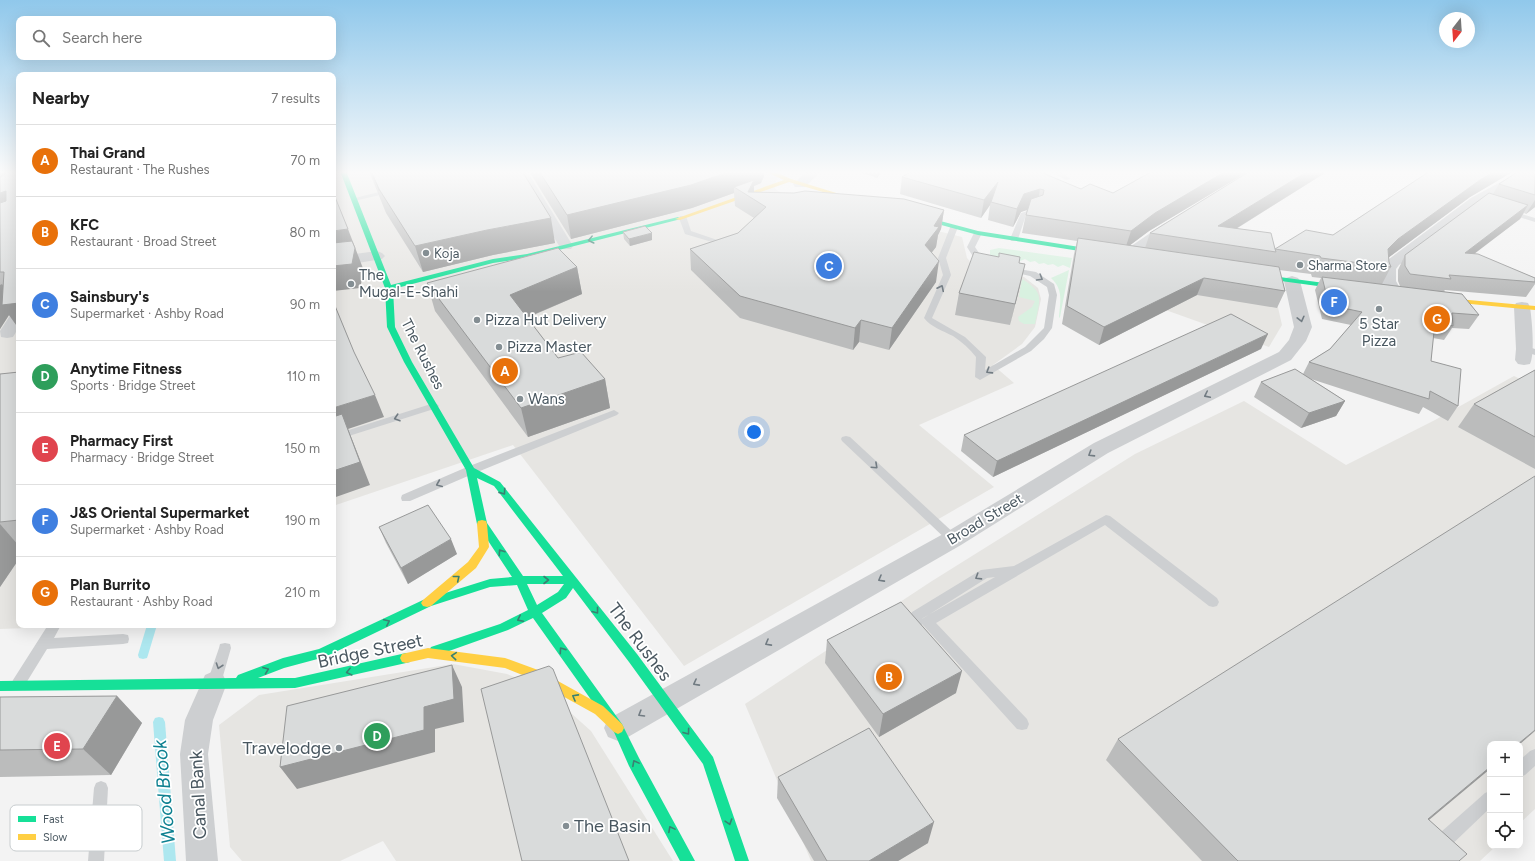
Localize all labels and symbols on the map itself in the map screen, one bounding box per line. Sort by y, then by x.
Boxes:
north arrow [1439,12,1475,48]
one-way arrow [588,235,595,244]
place label: Koja [434,246,460,261]
marker: Koja [421,248,431,258]
pin: C [816,251,842,281]
place label: Sharma Store [1308,258,1387,273]
marker: Sharma Store [1295,260,1305,270]
place label: The Mugal-E-Shahi [359,266,458,301]
one-way arrow [1036,274,1043,281]
marker: The Mugal-E-Shahi [346,279,356,289]
one-way arrow [936,285,944,292]
pin: F [1321,287,1347,317]
marker: 5 Star Pizza [1374,304,1384,314]
pin: G [1424,304,1450,334]
place label: Pizza Hut Delivery [485,311,606,329]
marker: Pizza Hut Delivery [472,315,482,325]
one-way arrow [1296,315,1305,322]
place label: 5 Star Pizza [1359,315,1399,350]
street label: The Rushes [398,316,448,392]
place label: Pizza Master [507,338,591,356]
marker: Pizza Master [494,342,504,352]
pin: A [492,356,518,386]
one-way arrow [986,366,993,374]
place label: Wans [528,390,565,408]
one-way arrow [1204,390,1211,398]
marker: Wans [515,394,525,404]
one-way arrow [393,413,400,422]
your location [744,422,764,442]
one-way arrow [1088,449,1095,456]
one-way arrow [870,461,877,468]
one-way arrow [436,479,443,487]
one-way arrow [498,488,506,495]
street label: Broad Street [944,489,1026,549]
one-way arrow [499,550,506,557]
one-way arrow [975,572,982,580]
one-way arrow [452,575,459,582]
one-way arrow [878,575,885,582]
one-way arrow [543,576,549,584]
street label: The Rushes [603,599,677,685]
one-way arrow [592,607,599,614]
one-way arrow [516,614,524,622]
one-way arrow [382,619,390,627]
street label: Bridge Street [315,629,425,673]
one-way arrow [765,638,772,646]
one-way arrow [560,648,567,655]
one-way arrow [451,651,457,660]
one-way arrow [216,662,224,669]
pin: B [876,662,902,692]
one-way arrow [262,666,269,674]
one-way arrow [346,667,353,676]
one-way arrow [693,678,700,686]
one-way arrow [572,694,579,701]
one-way arrow [638,709,645,717]
pin: D [364,721,390,751]
one-way arrow [682,727,689,734]
pin: E [44,731,70,761]
place label: Travelodge [242,737,331,759]
water label: Wood Brook [148,738,180,845]
marker: Travelodge [334,743,344,753]
street label: Canal Bank [185,750,211,840]
one-way arrow [632,760,640,767]
legend [10,805,142,851]
text: Fast [43,813,64,826]
place label: The Basin [574,815,651,837]
one-way arrow [724,818,733,825]
marker: The Basin [561,821,571,831]
one-way arrow [668,826,676,833]
text: Slow [43,831,67,844]

